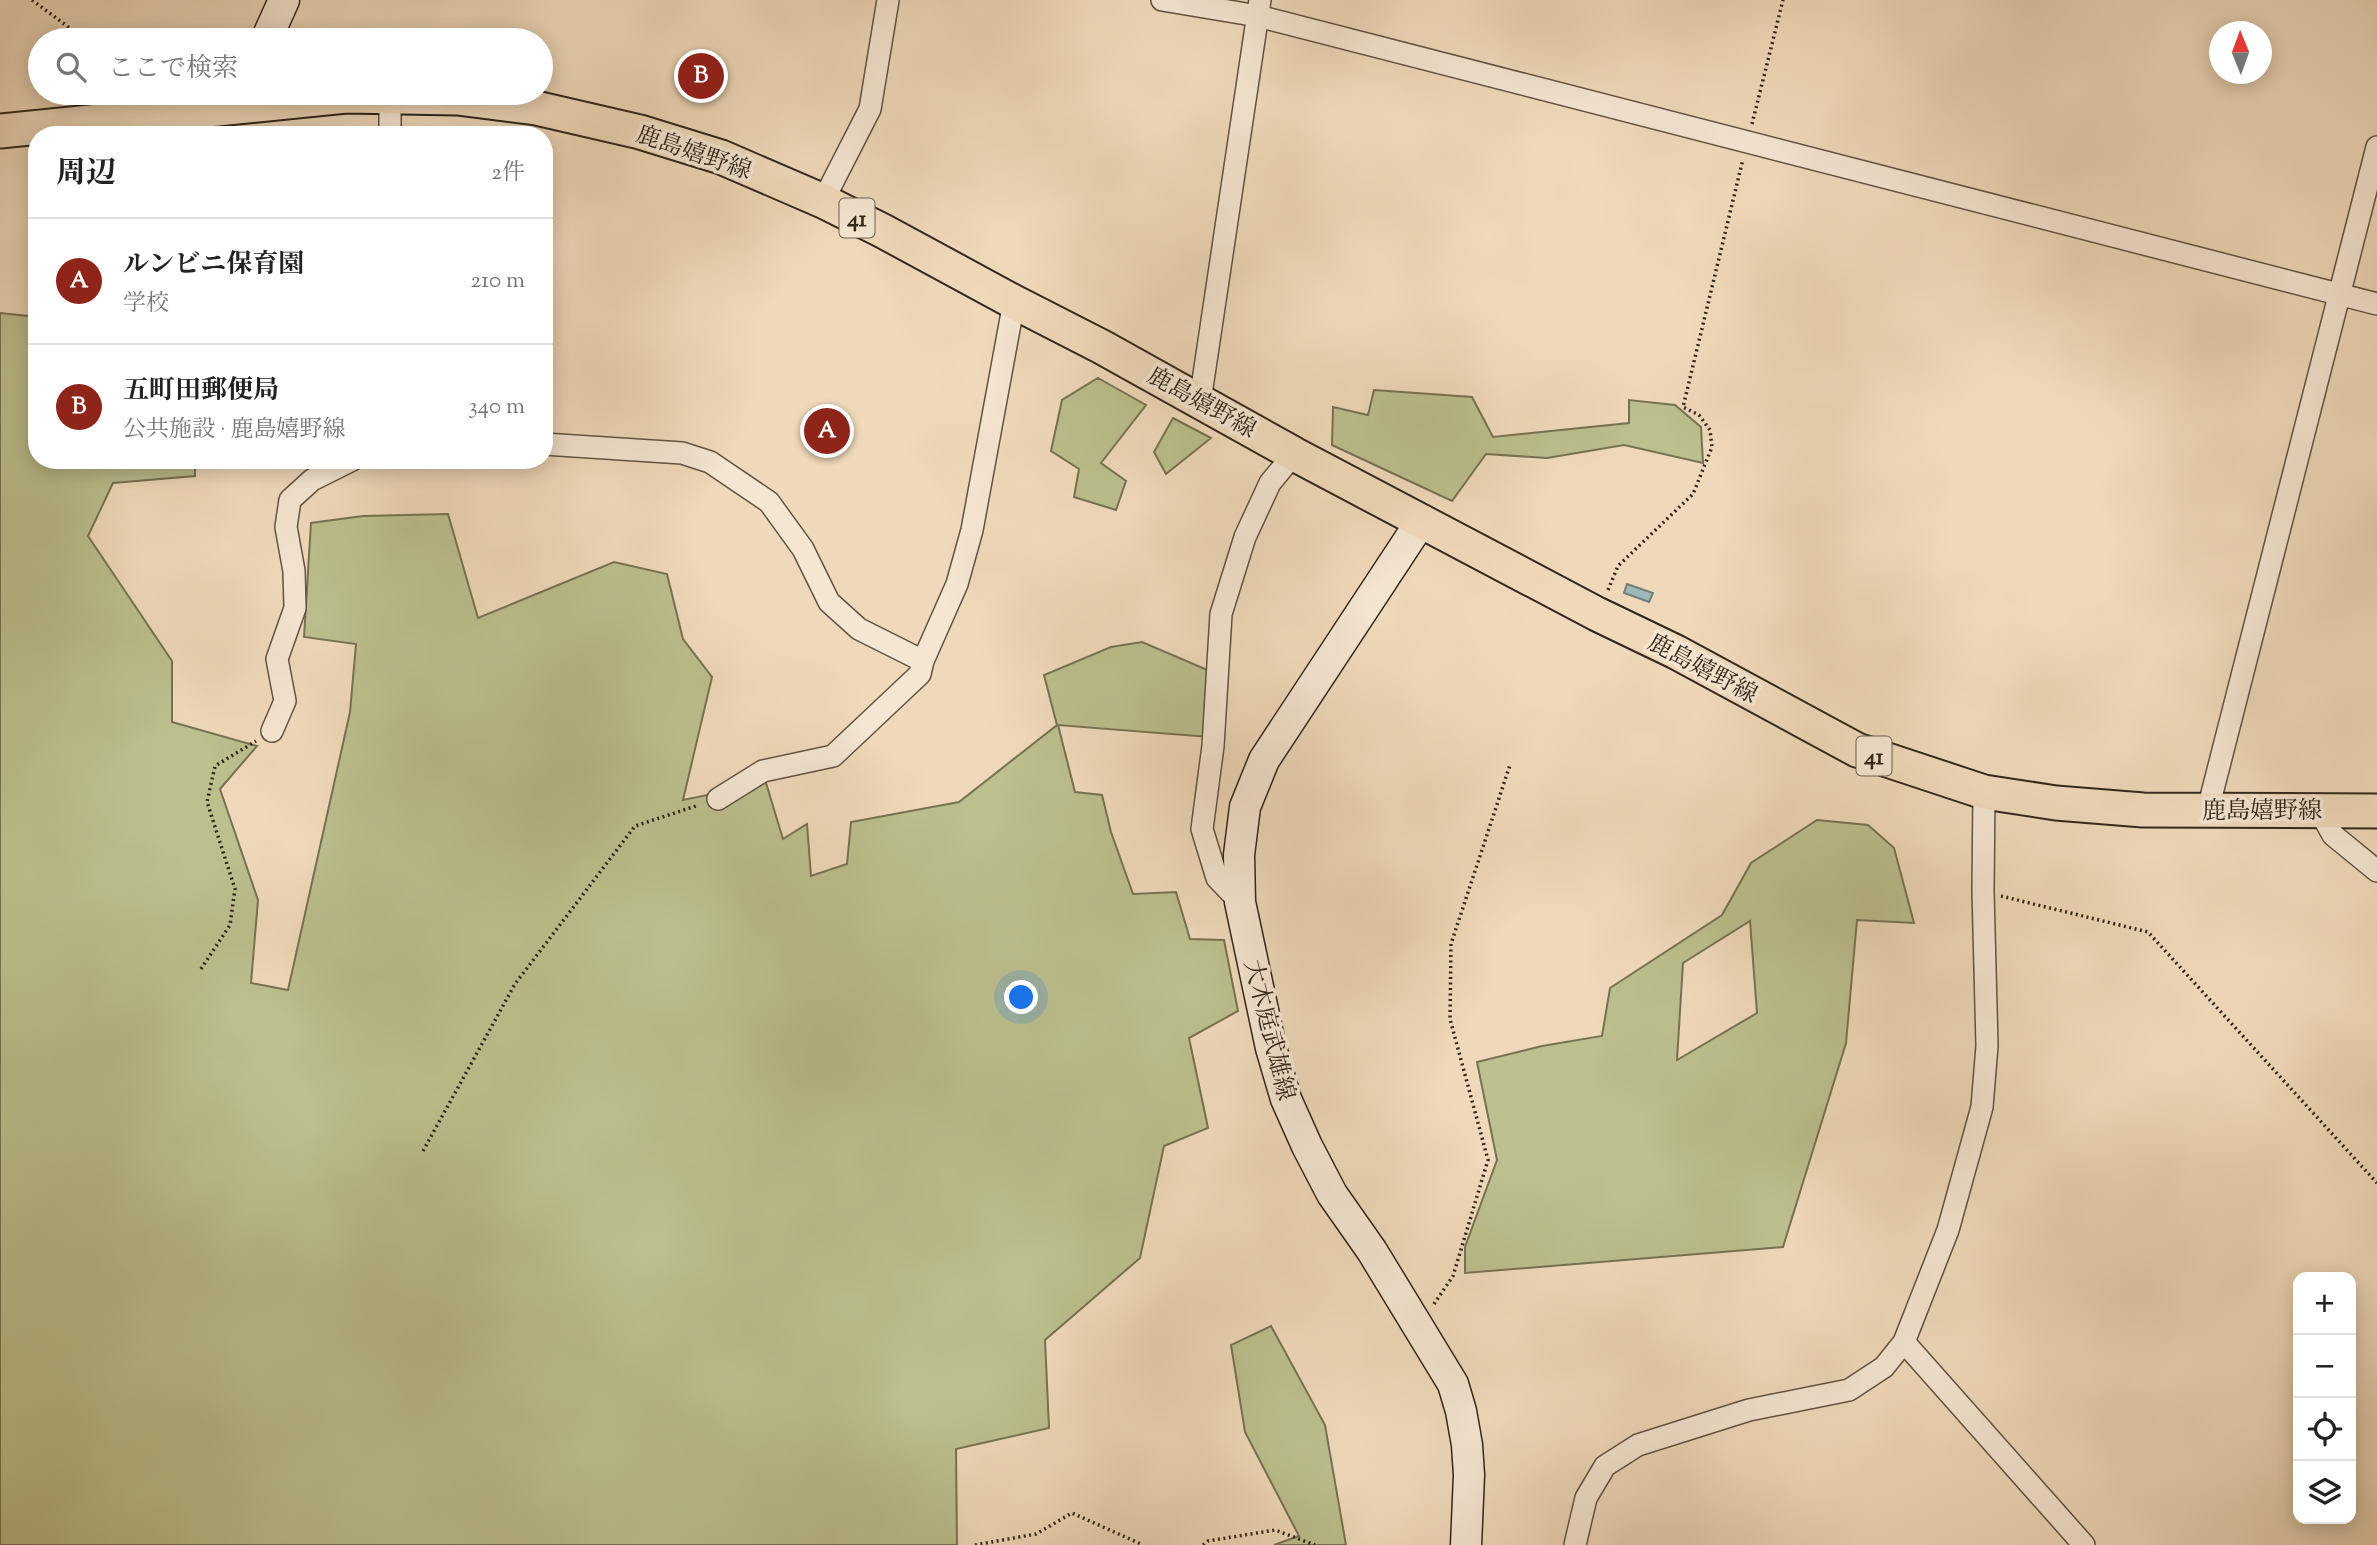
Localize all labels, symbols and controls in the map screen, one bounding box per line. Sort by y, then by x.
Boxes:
north arrow [2209,21,2272,84]
search box [28,28,553,105]
icon: search [52,48,90,86]
pin: B [678,50,724,102]
text: ここで検索 [108,51,238,88]
street label: 鹿島嬉野線 [631,118,756,189]
text: 周辺 [56,153,116,196]
text: 2件 [491,157,525,190]
road number: 41 [840,198,874,238]
text: ルンビニ保育園 [123,247,304,284]
text: A [70,265,88,298]
text: 210 m [471,265,525,298]
text: 学校 [123,288,169,321]
street label: 鹿島嬉野線 [1140,360,1262,448]
text: 五町田郵便局 [123,373,279,410]
text: B [72,391,86,424]
text: 340 m [468,391,525,424]
pin: A [804,405,850,457]
text: 公共施設 · 鹿島嬉野線 [123,414,346,447]
street label: 鹿島嬉野線 [1641,627,1763,713]
road number: 41 [1856,736,1892,776]
street label: 鹿島嬉野線 [2202,795,2322,829]
street label: 大木庭武雄線 [1234,957,1302,1104]
your location [1004,980,1038,1014]
map controls [2293,1272,2356,1524]
button: + [2293,1272,2356,1335]
button: − [2293,1335,2356,1398]
button: locate [2293,1398,2356,1461]
button: layers [2293,1461,2356,1524]

